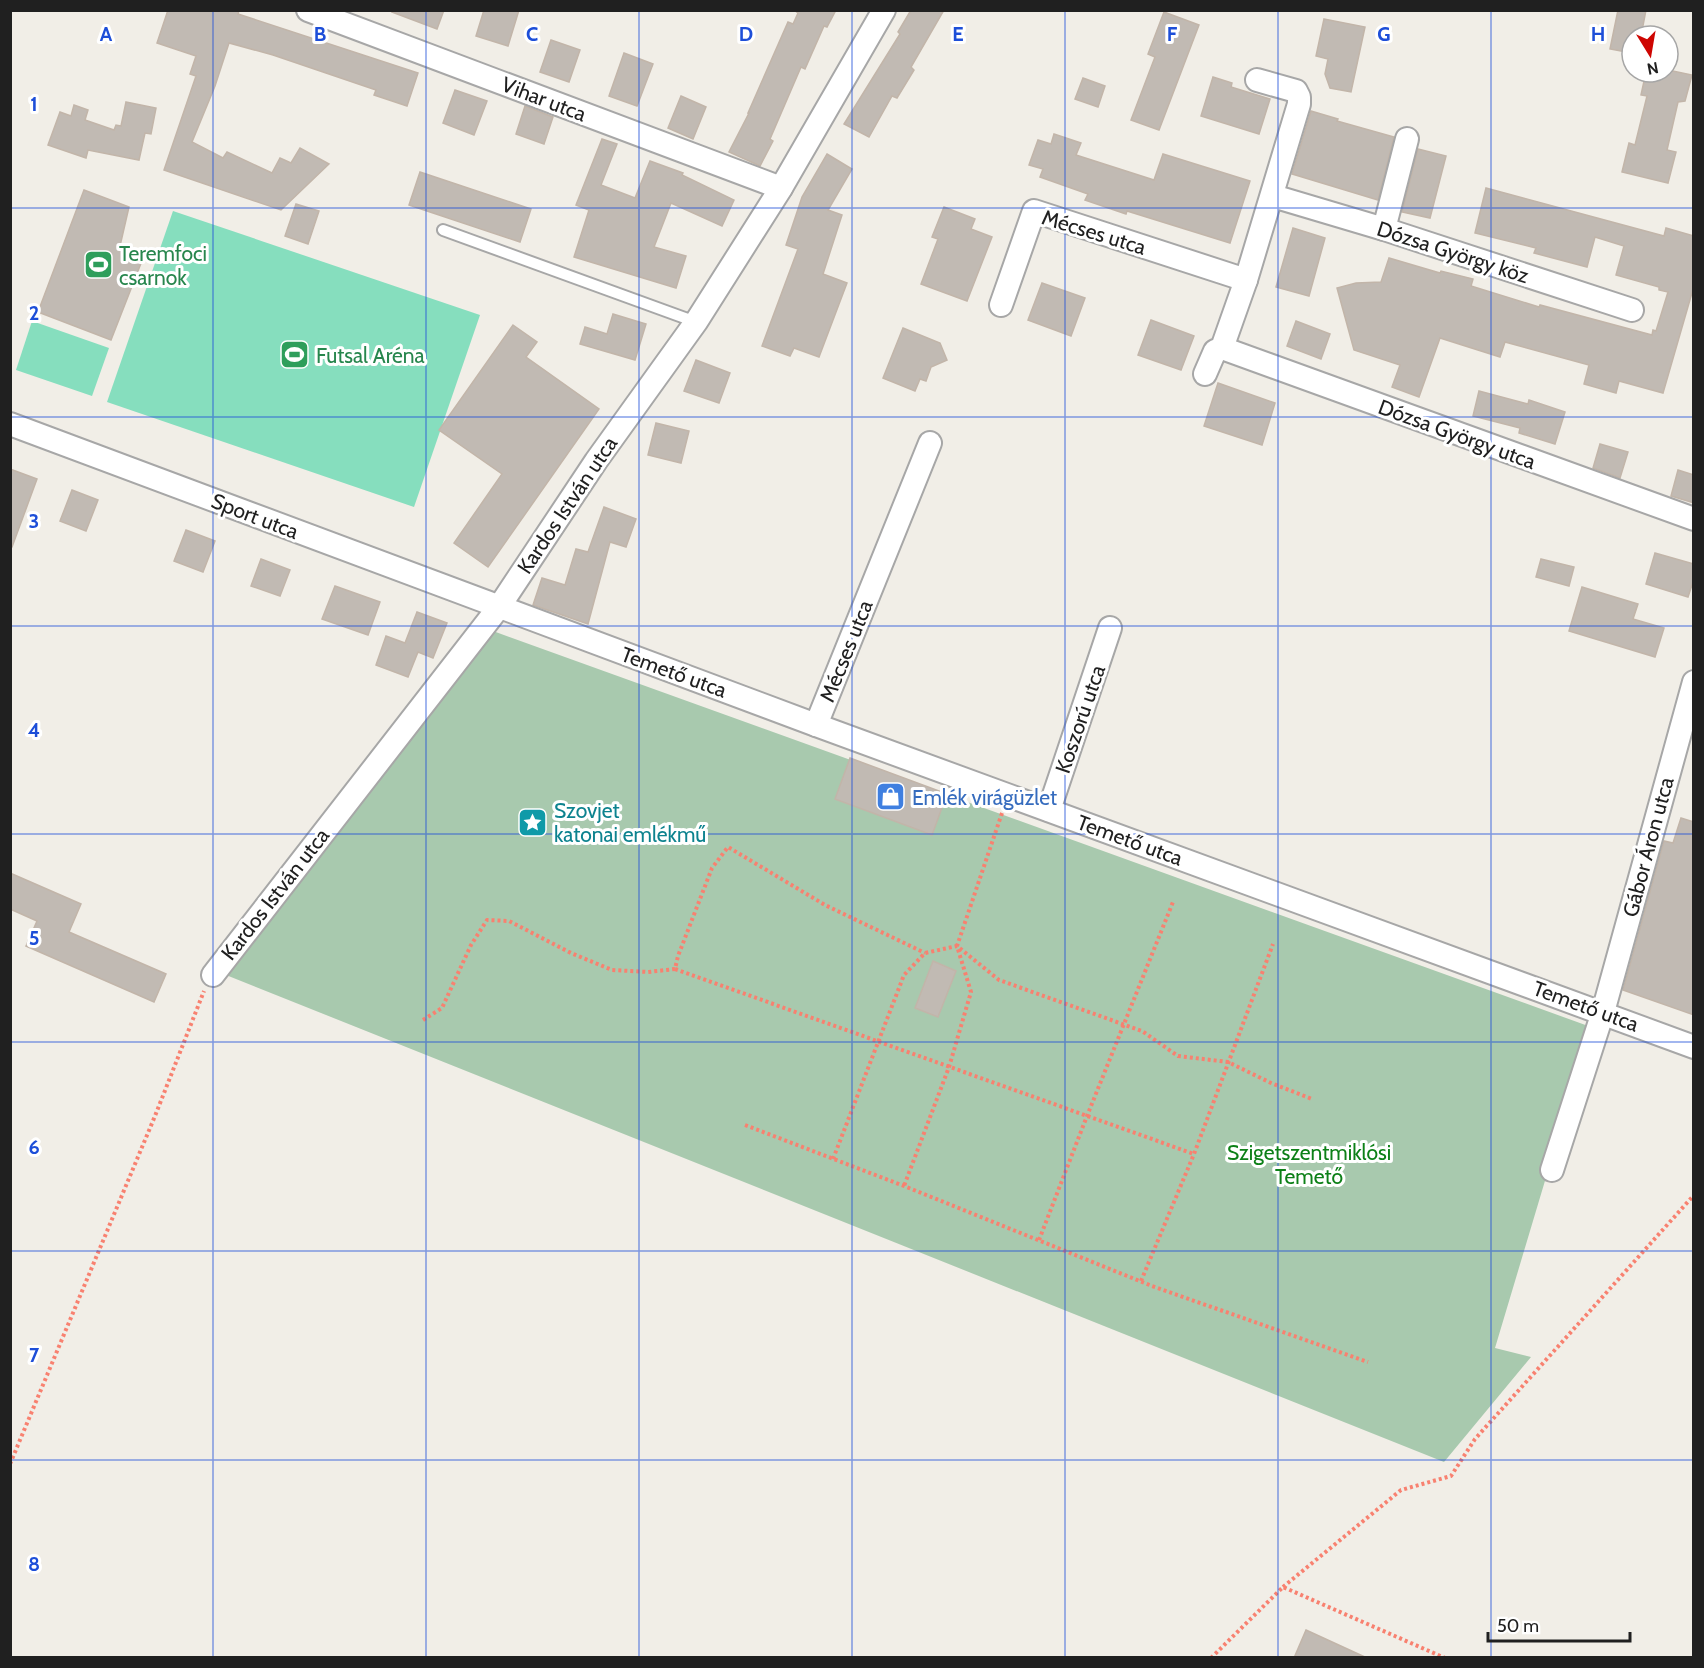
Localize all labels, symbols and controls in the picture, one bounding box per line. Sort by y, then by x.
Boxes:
text: A [100,22,113,46]
text: B [314,22,326,46]
text: C [526,22,538,46]
text: D [739,22,753,46]
text: E [952,22,964,46]
text: F [1167,22,1178,46]
text: G [1377,22,1391,46]
text: H [1591,22,1605,46]
north arrow [1620,24,1680,84]
text: N [1645,58,1660,79]
street label: Vihar utca [498,71,590,127]
text: 1 [30,92,38,116]
street label: Mécses utca [1039,204,1149,260]
street label: Dózsa György köz [1374,216,1532,288]
place label: Teremfoci csarnok [119,241,207,290]
sports icon: Teremfoci csarnok [82,249,114,281]
text: 2 [29,301,39,325]
sports icon: Futsal Aréna [279,339,311,371]
place label: Futsal Aréna [316,343,425,368]
street label: Dózsa György utca [1375,394,1539,474]
street label: Kardos István utca [512,432,622,578]
street label: Sport utca [208,488,302,544]
text: 3 [29,509,39,533]
street label: Mécses utca [814,596,878,706]
street label: Temető utca [618,641,730,703]
street label: Koszorú utca [1050,662,1110,776]
text: 4 [28,718,40,742]
street label: Gábor Áron utca [1617,774,1679,920]
shop icon: Emlék virágüzlet [875,781,907,813]
place label: Emlék virágüzlet [912,785,1057,810]
place label: Szovjet katonai emlékmű [554,798,706,847]
place icon: Szovjet katonai emlékmű [517,806,549,838]
street label: Temető utca [1074,809,1186,871]
street label: Kardos István utca [216,823,334,965]
text: 5 [29,926,39,950]
street label: Temető utca [1530,975,1642,1037]
text: 6 [28,1135,40,1159]
park label: Szigetszentmiklósi Temető [1227,1140,1391,1189]
text: 7 [29,1343,40,1367]
text: 8 [28,1552,40,1576]
scale bar [1488,1605,1630,1643]
text: 50 m [1497,1615,1539,1637]

